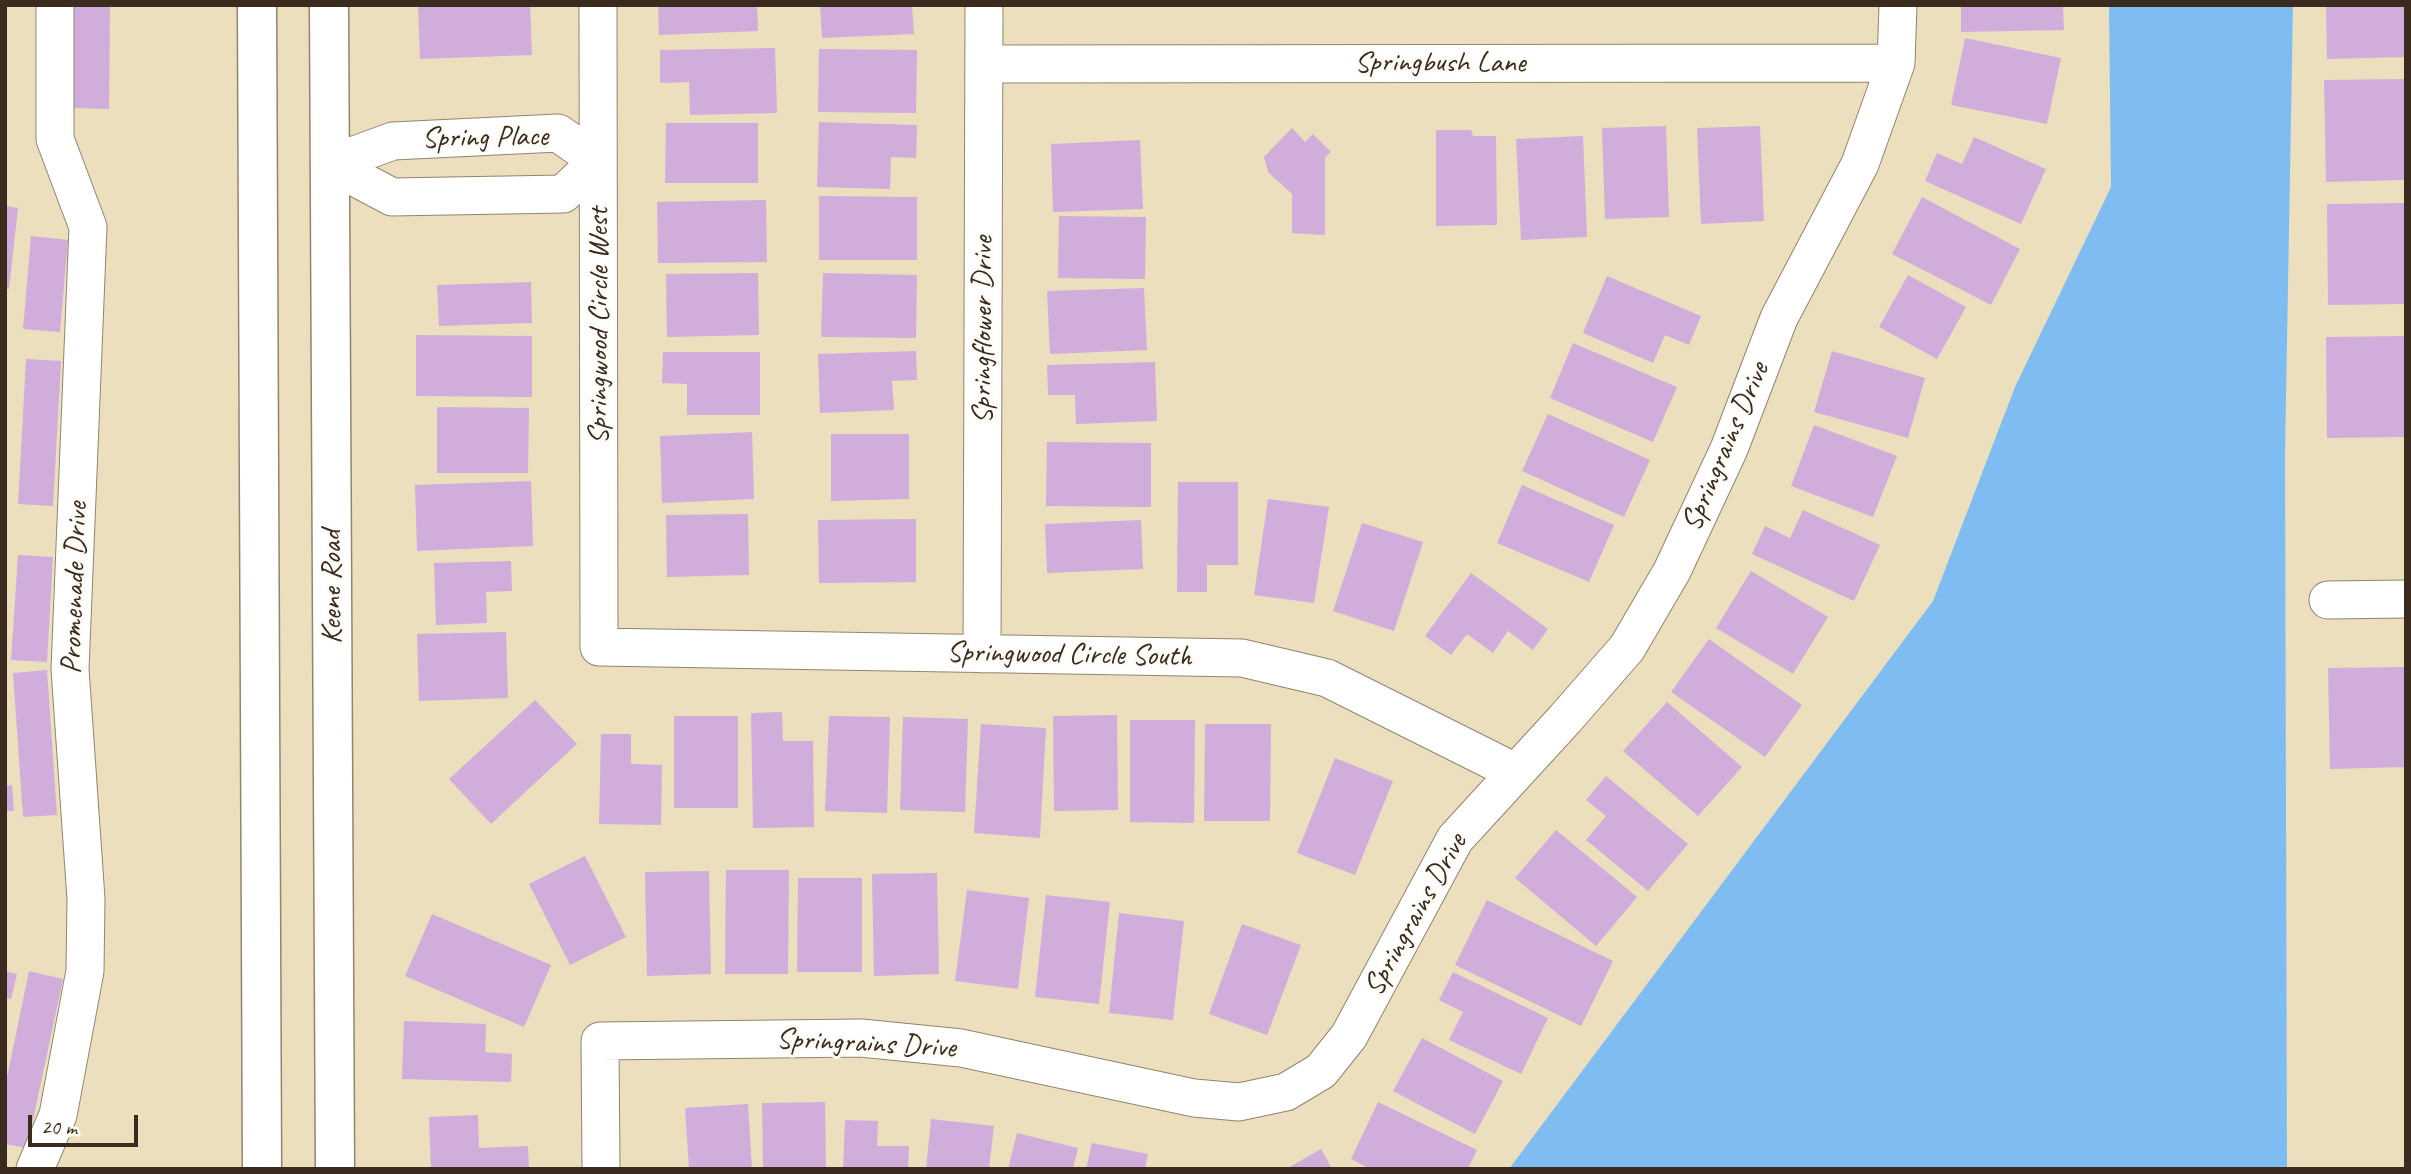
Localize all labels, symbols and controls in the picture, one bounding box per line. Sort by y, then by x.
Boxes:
street label: Springbush Lane [1354,45,1526,81]
street label: Spring Place [421,119,549,157]
street label: Springwood Circle West [581,207,617,445]
street label: Springflower Drive [965,236,1001,424]
street label: Springrains Drive [1674,357,1778,537]
street label: Promenade Drive [54,501,96,675]
street label: Keene Road [314,530,350,644]
street label: Springwood Circle South [946,635,1192,675]
street label: Springrains Drive [1357,828,1475,1002]
street label: Springrains Drive [775,1021,957,1067]
scale bar [32,1100,142,1144]
text: 20 m [41,1114,77,1140]

